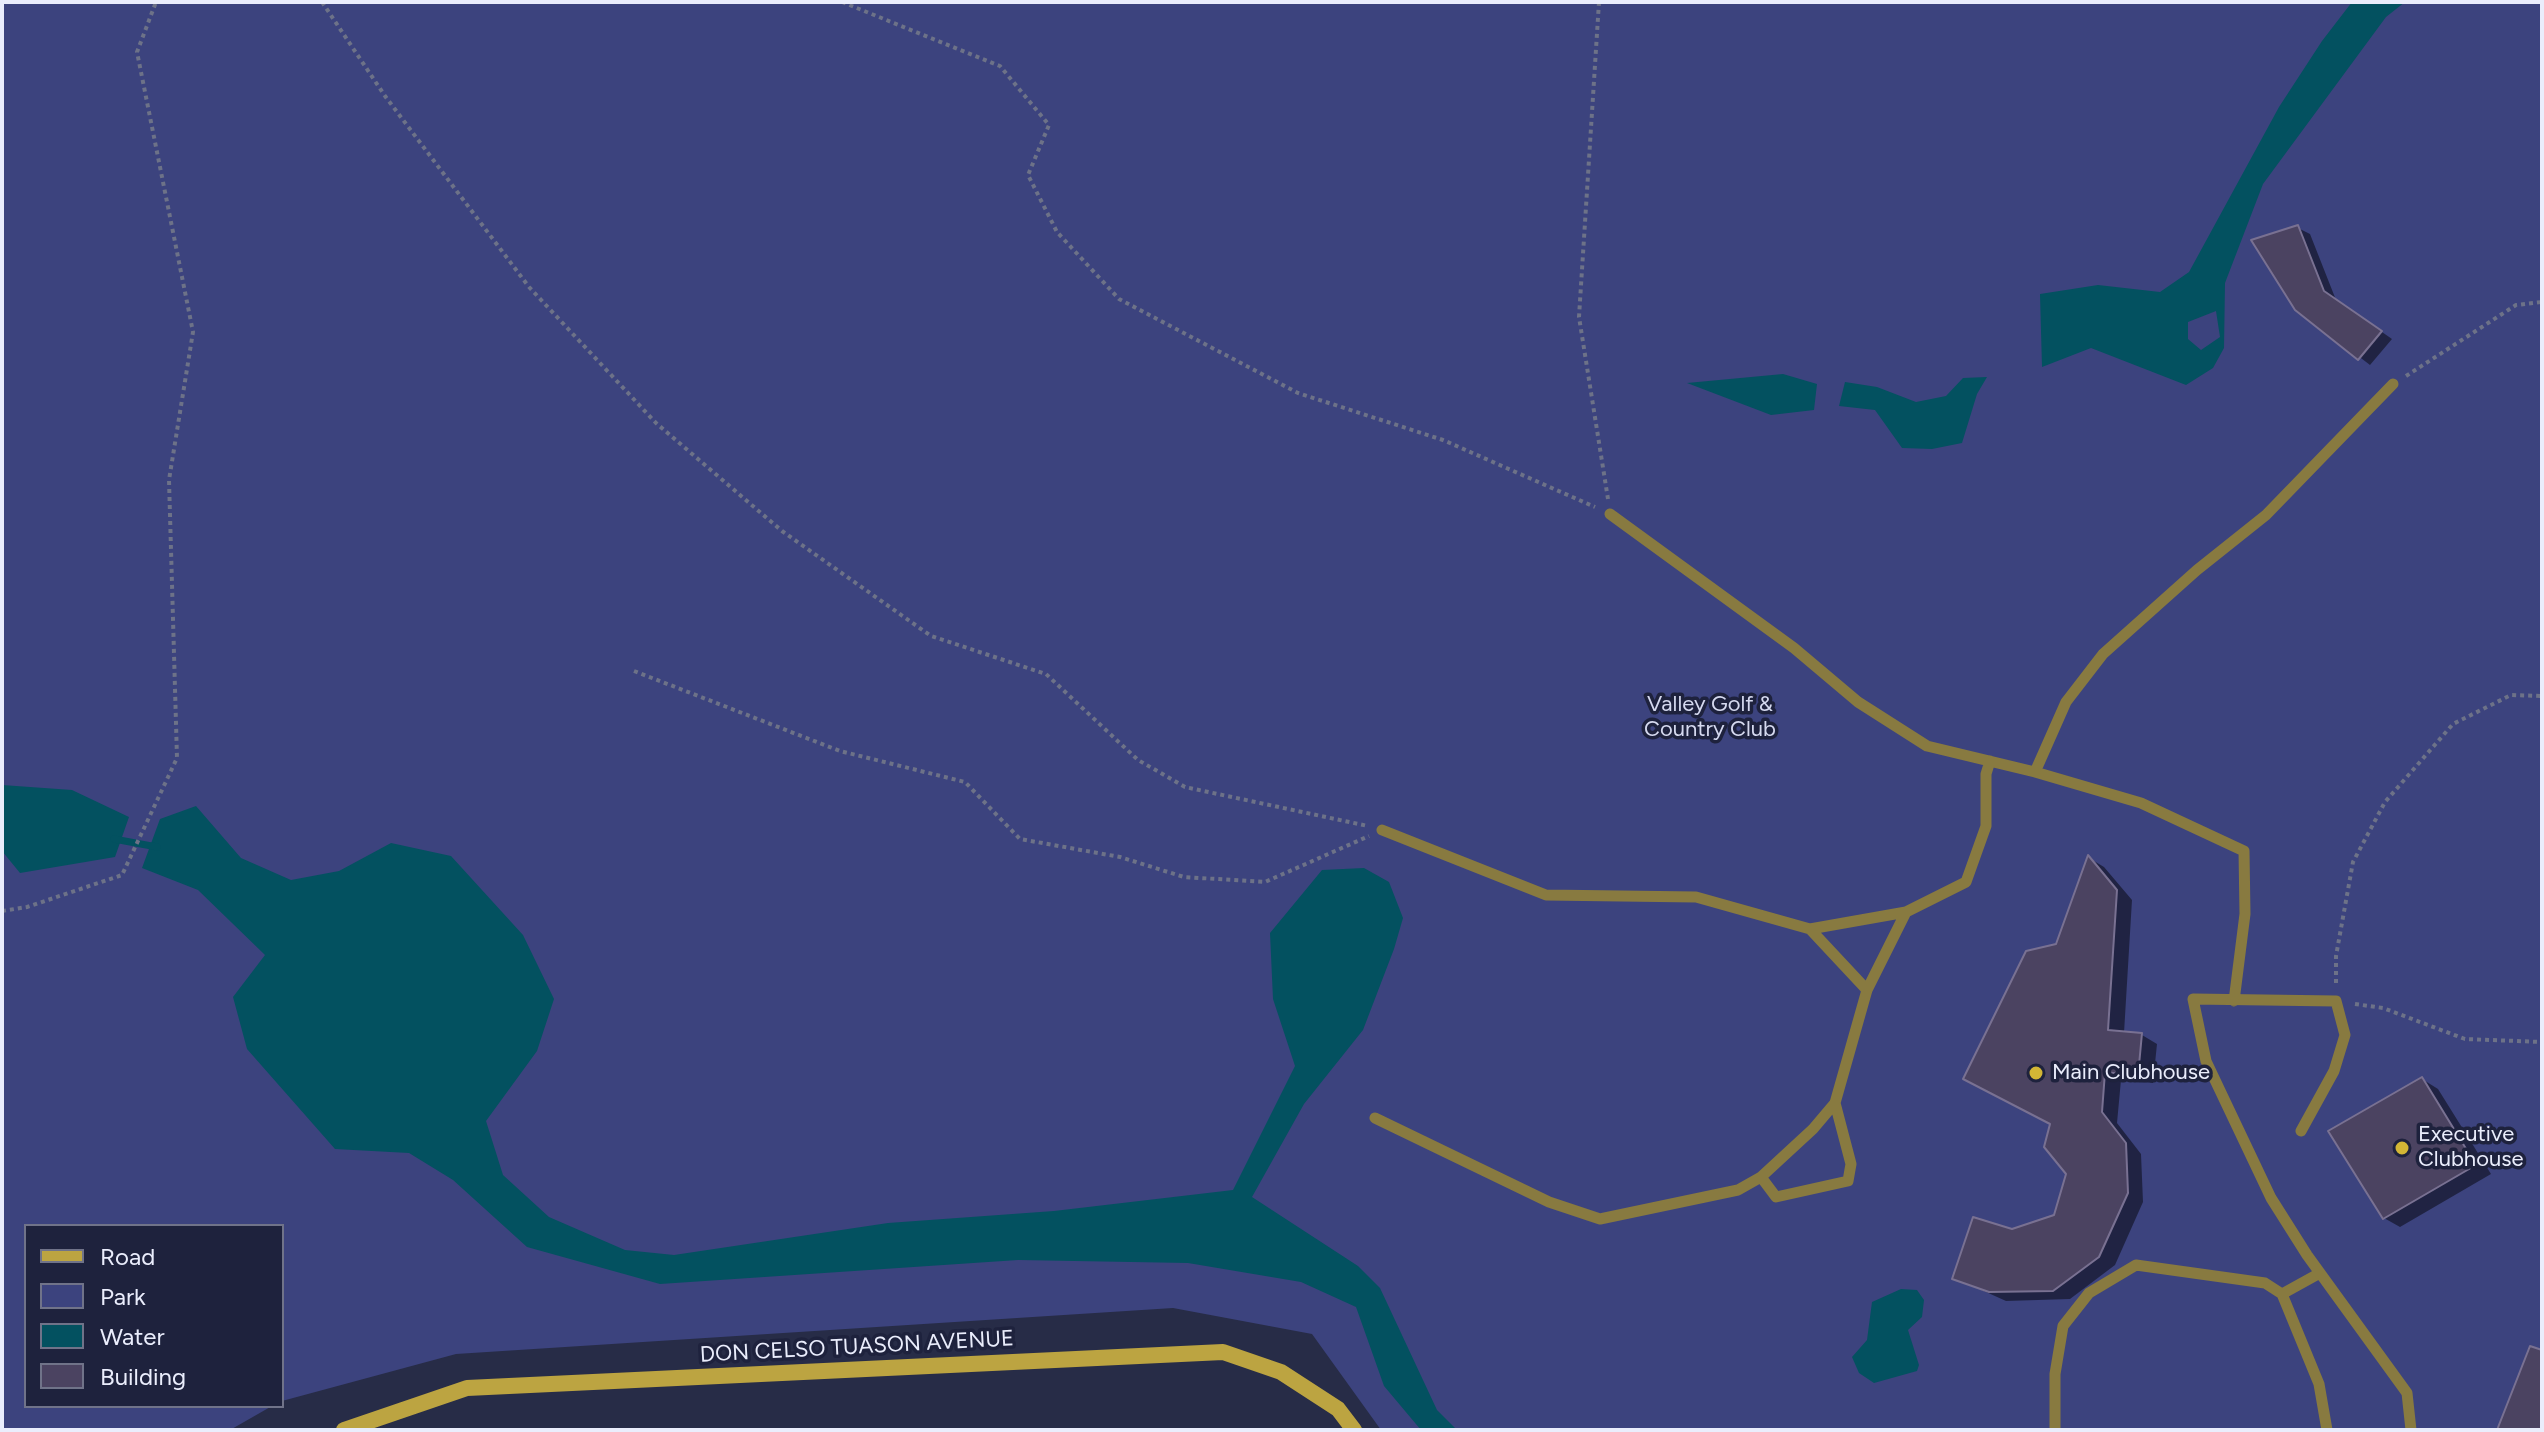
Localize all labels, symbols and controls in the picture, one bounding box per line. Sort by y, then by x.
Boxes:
park label: Valley Golf & Country Club [1644,692,1776,744]
place label: Main Clubhouse [2052,1060,2210,1086]
marker: Main Clubhouse [2027,1064,2045,1082]
place label: Executive Clubhouse [2418,1122,2523,1174]
marker: Executive Clubhouse [2393,1139,2411,1157]
legend [24,1224,284,1408]
text: Road [100,1242,155,1271]
text: Park [100,1282,146,1311]
text: Water [100,1322,165,1351]
street label: DON CELSO TUASON AVENUE [699,1326,1015,1368]
text: Building [100,1362,186,1391]

